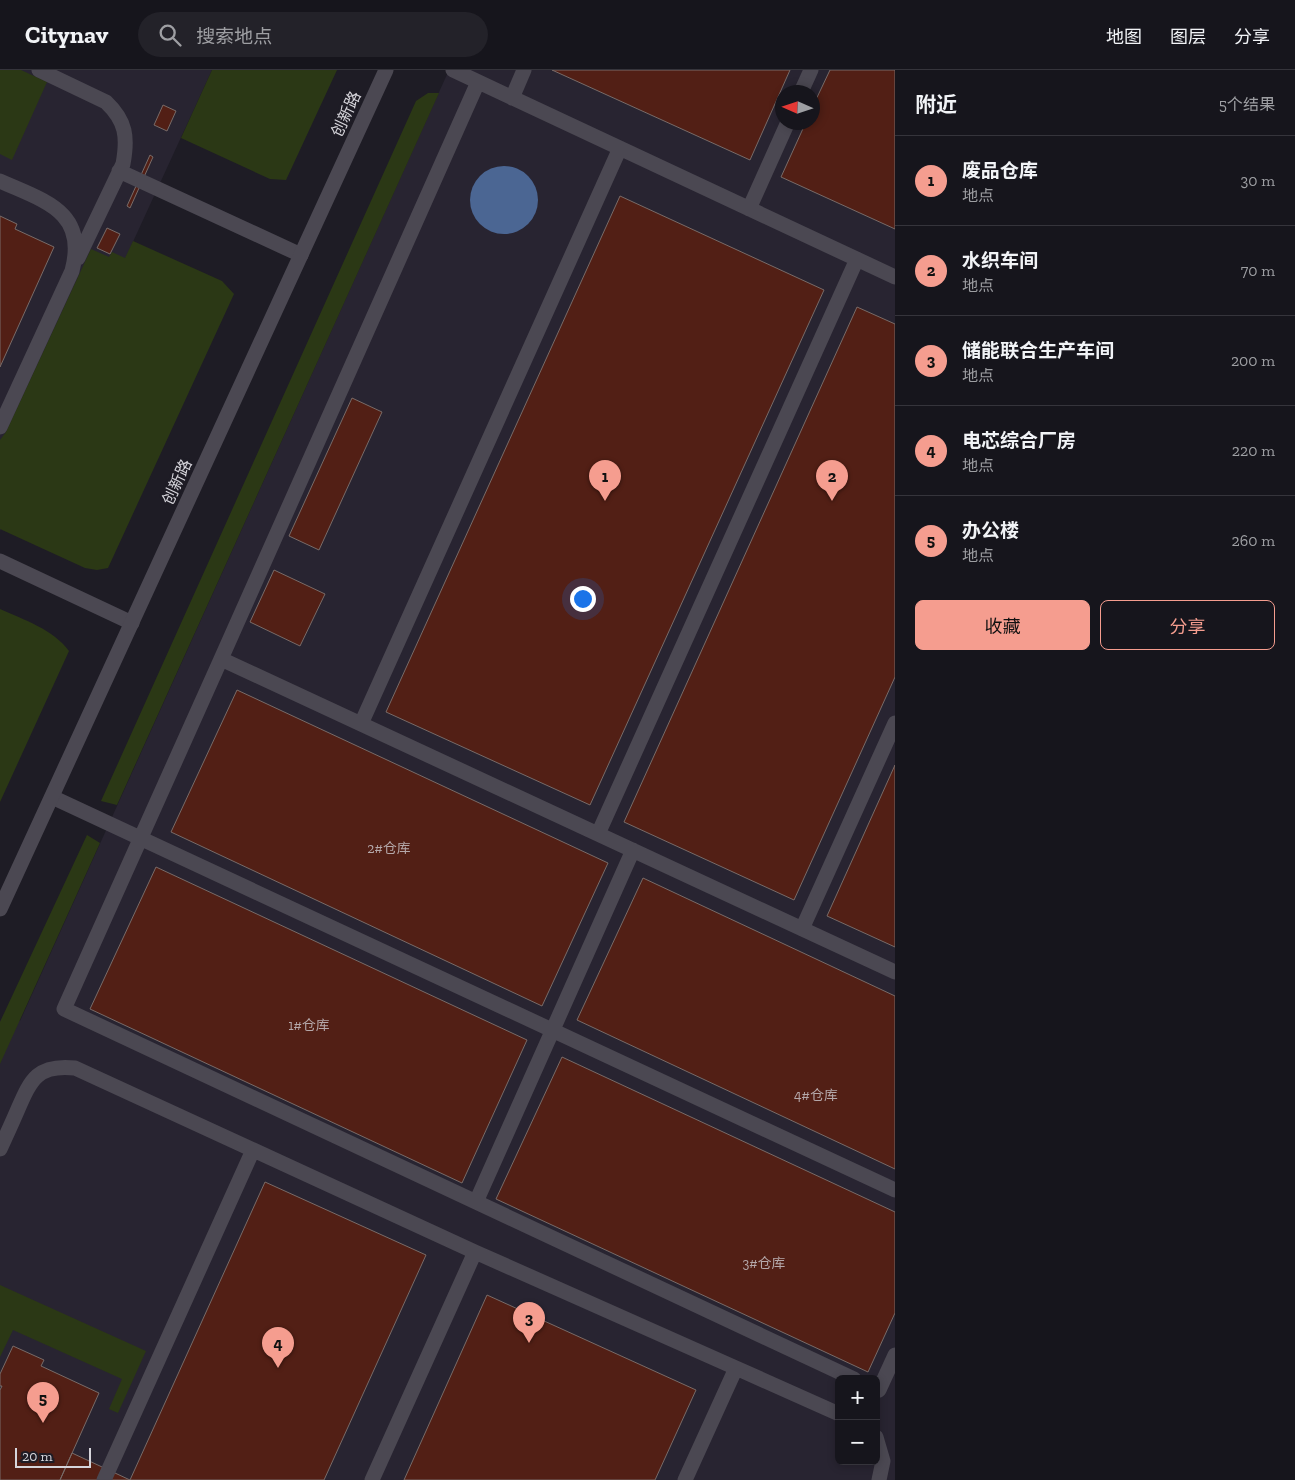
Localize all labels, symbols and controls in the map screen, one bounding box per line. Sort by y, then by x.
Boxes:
search box [138,12,488,57]
text: Citynav [25,20,108,49]
icon: search [156,21,184,49]
text: 搜索地点 [196,25,272,48]
text: 地图 [1106,26,1142,48]
text: 图层 [1170,26,1206,48]
text: 分享 [1234,26,1270,48]
north arrow [775,85,820,130]
street label: 创新路 [327,88,365,140]
text: 附近 [915,92,957,117]
text: 5个结果 [1219,95,1275,114]
text: 废品仓库 [962,159,1038,182]
text: 1 [928,171,934,190]
text: 30 m [1241,171,1275,190]
text: 地点 [962,186,994,205]
text: 水织车间 [962,249,1038,272]
text: 2 [927,261,935,280]
text: 70 m [1241,261,1275,280]
text: 地点 [962,276,994,295]
text: 储能联合生产车间 [962,339,1114,362]
text: 3 [927,351,935,370]
text: 200 m [1231,351,1275,370]
text: 地点 [962,366,994,385]
text: 电芯综合厂房 [962,429,1076,452]
text: 4 [926,441,936,460]
text: 220 m [1232,441,1275,460]
street label: 创新路 [158,456,196,508]
text: 地点 [962,456,994,475]
pin: 1 [589,460,621,501]
pin: 2 [816,460,848,501]
text: 办公楼 [962,519,1019,542]
text: 5 [927,531,935,550]
text: 260 m [1232,531,1275,550]
text: 地点 [962,546,994,565]
your location [570,586,596,612]
button: 收藏 [915,600,1090,650]
button: 分享 [1100,600,1275,650]
house number: 2#仓库 [367,840,411,857]
house number: 1#仓库 [288,1017,330,1034]
house number: 4#仓库 [794,1087,838,1104]
house number: 3#仓库 [742,1255,786,1272]
pin: 3 [513,1302,545,1343]
pin: 4 [262,1327,294,1368]
map controls [835,1375,880,1465]
button: + [835,1375,880,1420]
pin: 5 [27,1382,59,1423]
button: − [835,1420,880,1465]
scale bar [15,1445,91,1468]
text: 20 m [22,1448,53,1465]

